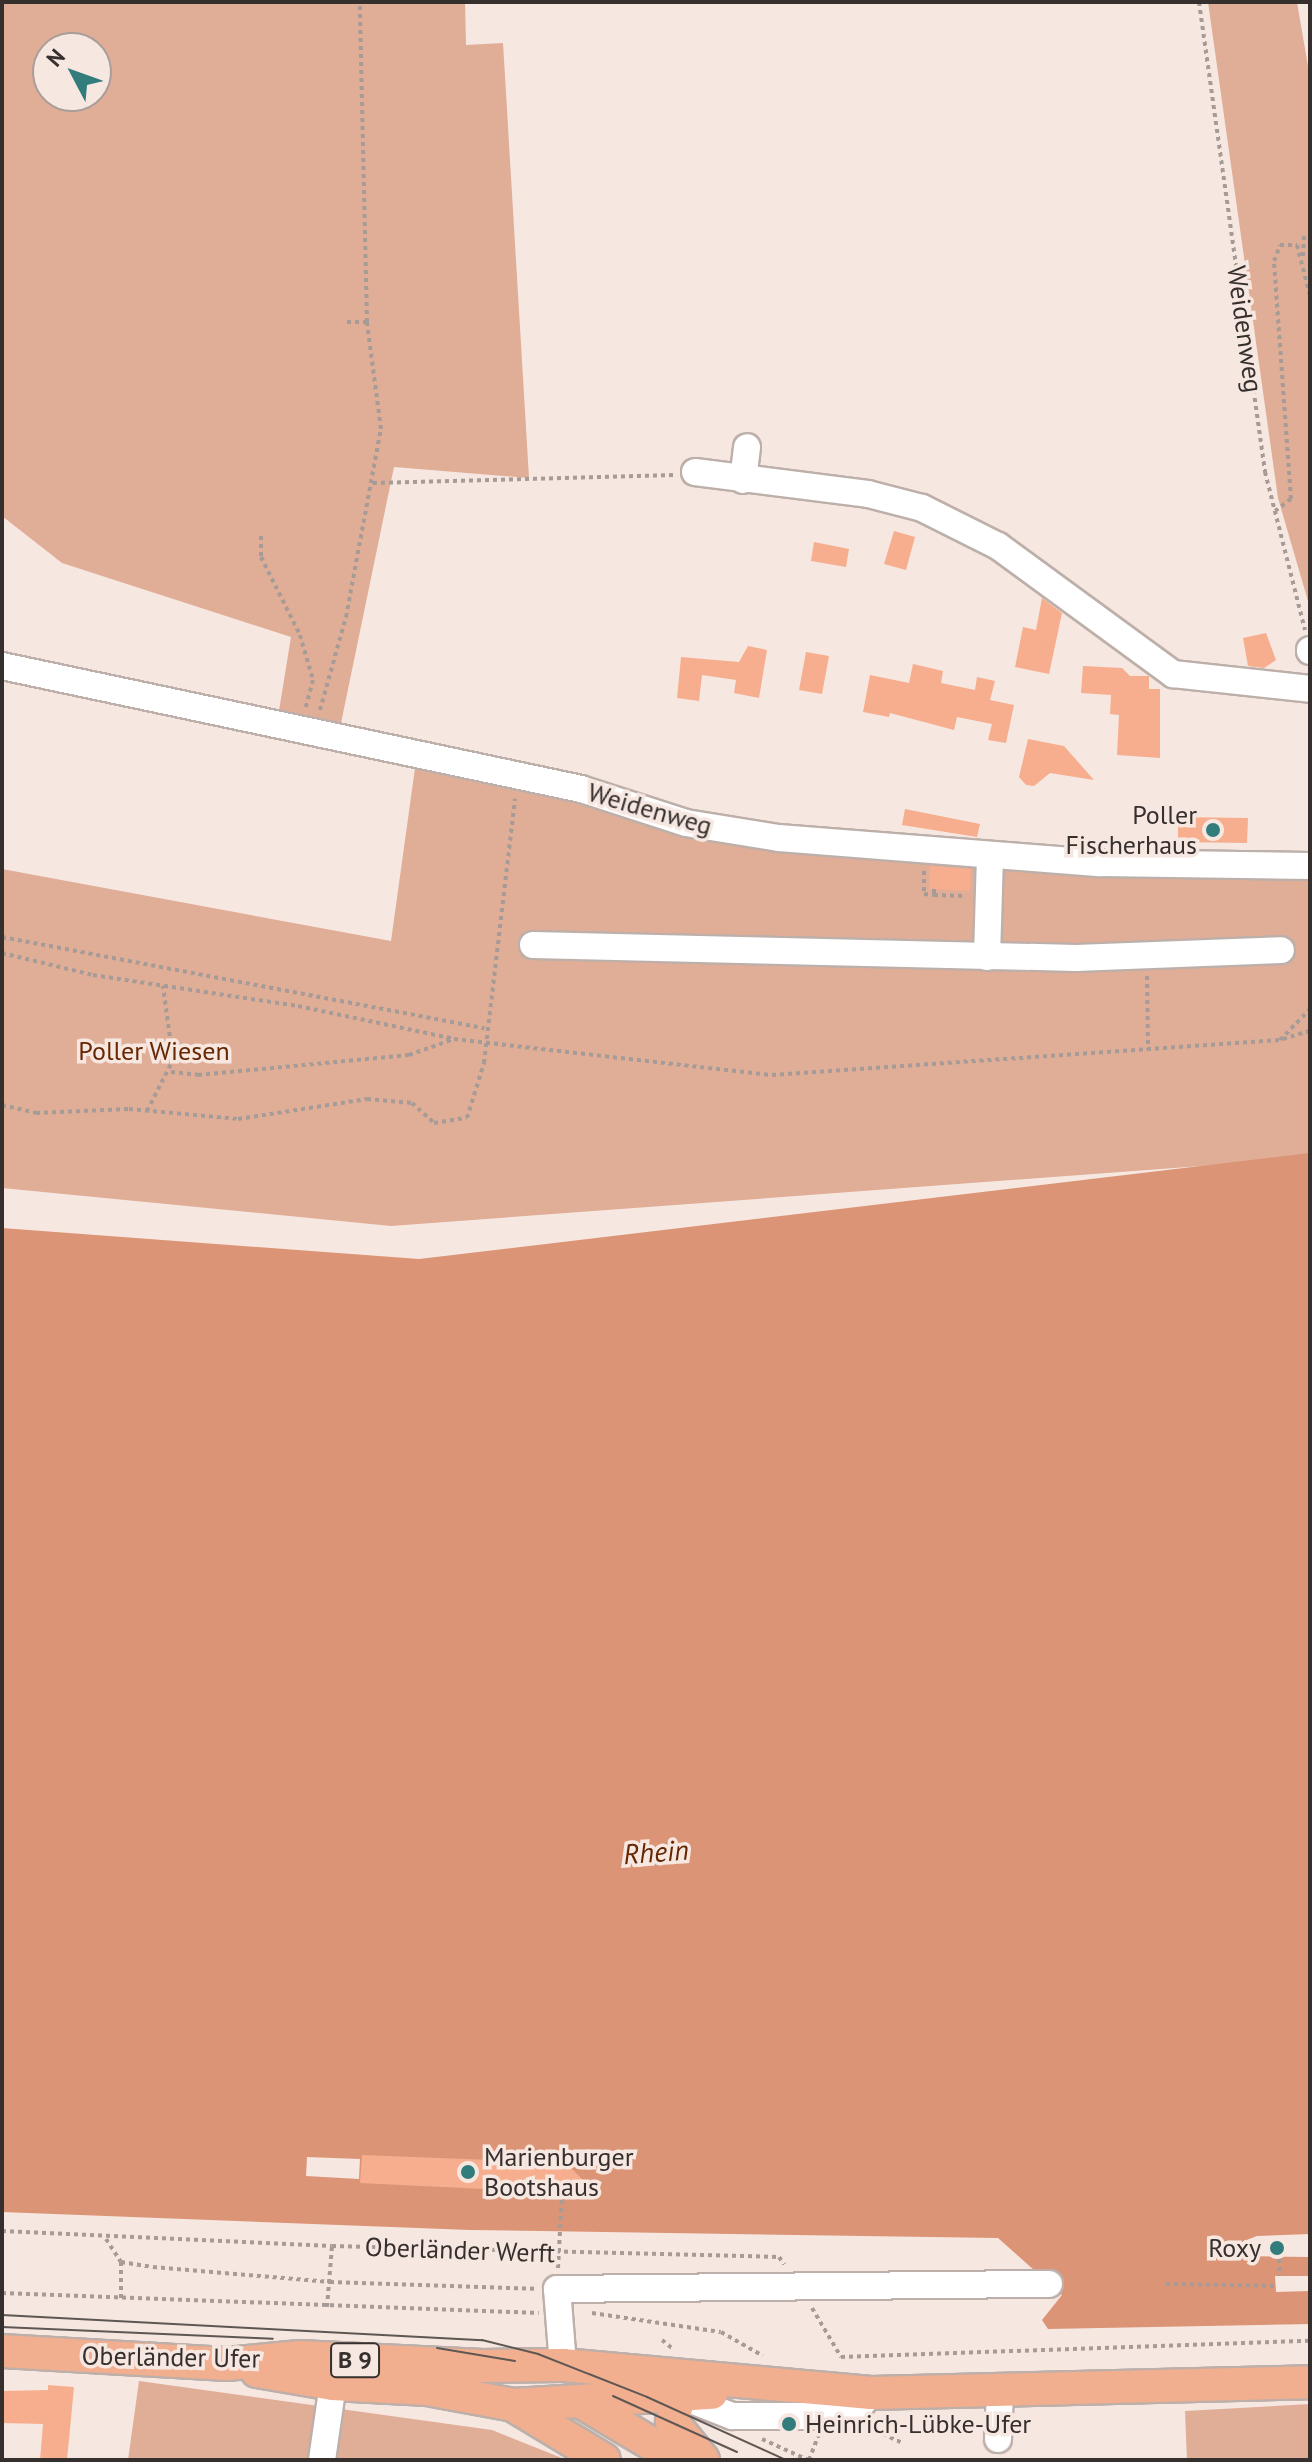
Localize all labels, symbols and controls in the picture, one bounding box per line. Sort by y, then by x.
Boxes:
north arrow [32,32,112,112]
text: N [40,43,71,72]
street label: Weidenweg [1221,264,1269,394]
street label: Weidenweg [584,776,716,842]
place label: Poller Fischerhaus [1066,799,1197,860]
marker: Poller Fischerhaus [1204,821,1222,839]
park label: Poller Wiesen [78,1035,230,1067]
water label: Rhein [622,1833,690,1871]
place label: Marienburger Bootshaus [484,2141,634,2202]
marker: Marienburger Bootshaus [459,2163,477,2181]
street label: Oberländer Werft [364,2231,556,2269]
place label: Roxy [1208,2232,1261,2264]
marker: Roxy [1268,2239,1286,2257]
street label: Oberländer Ufer [81,2340,261,2374]
road number: B 9 [329,2340,381,2380]
place label: Heinrich-Lübke-Ufer [805,2408,1031,2440]
marker: Heinrich-Lübke-Ufer [780,2415,798,2433]

